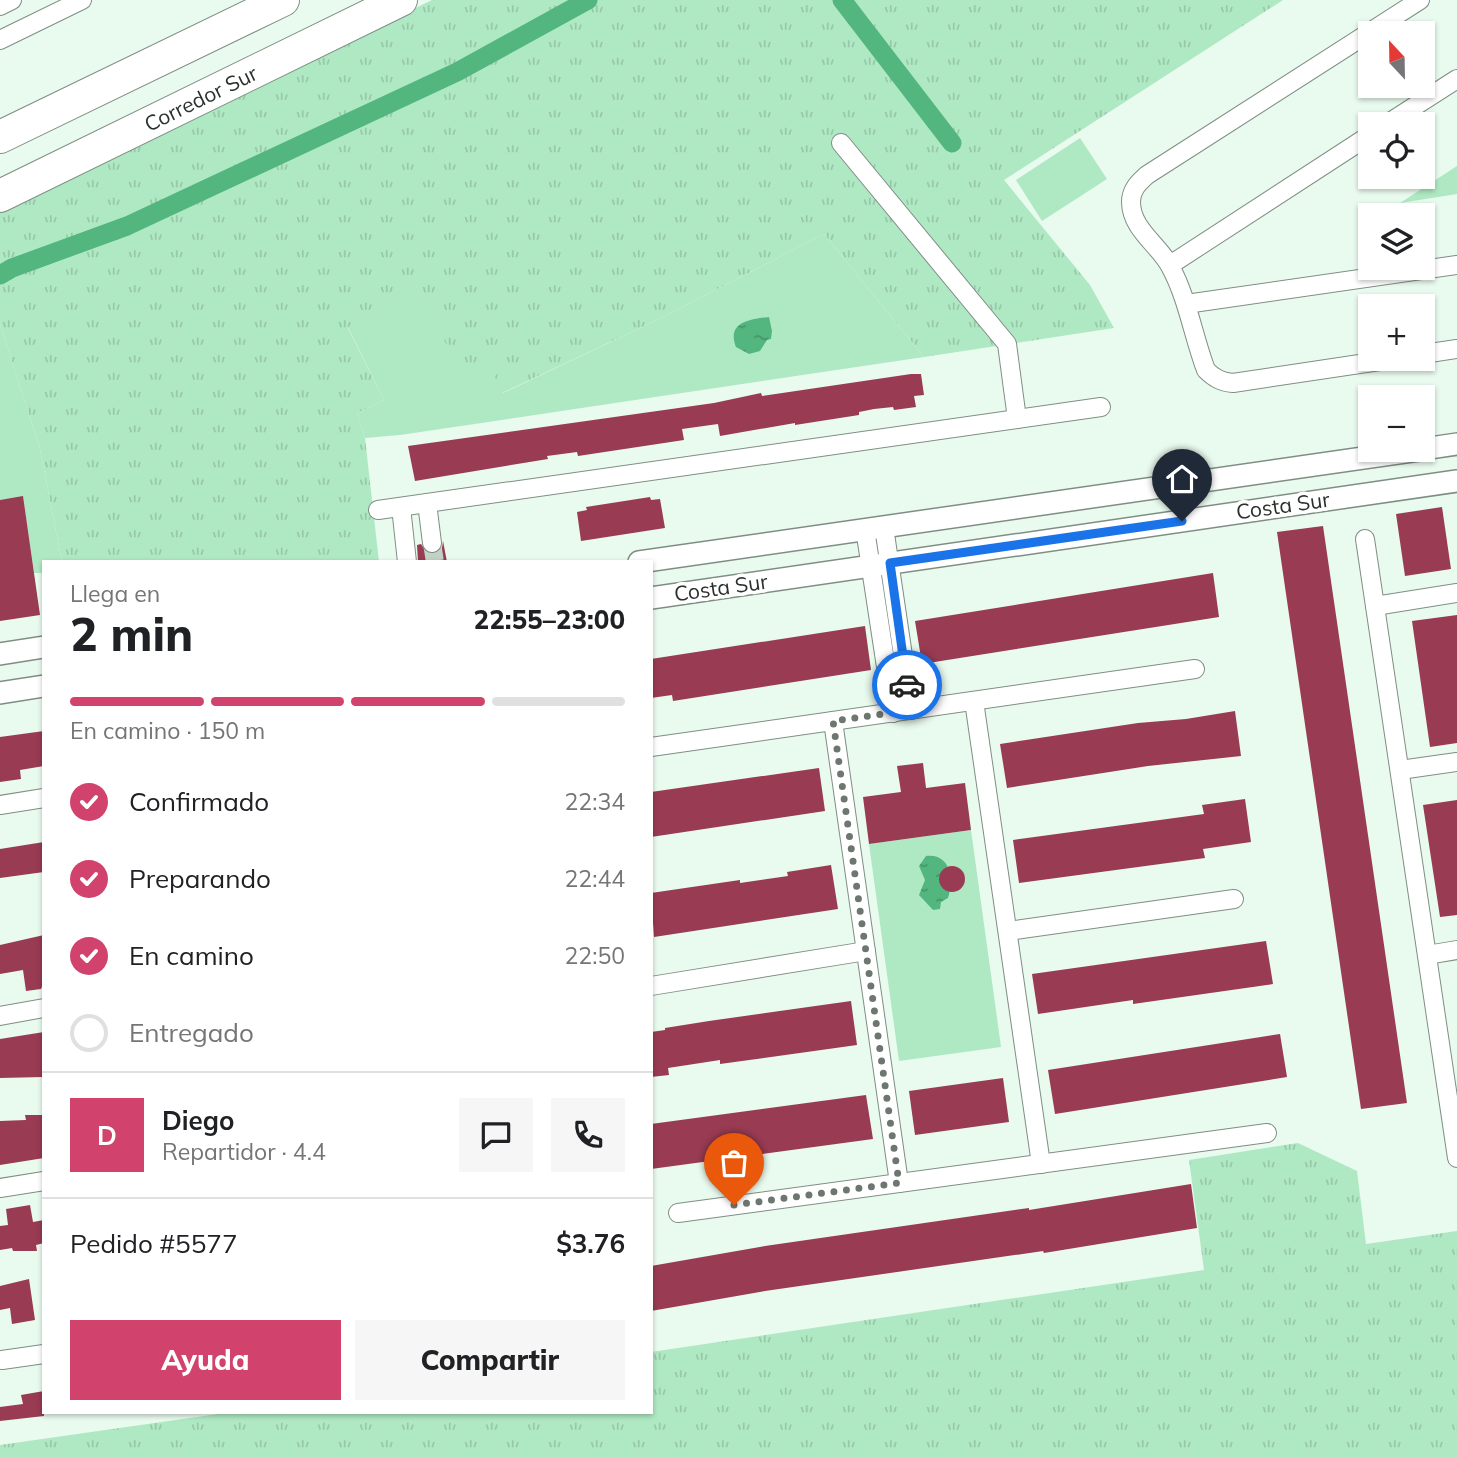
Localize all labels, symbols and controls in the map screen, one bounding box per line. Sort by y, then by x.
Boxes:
north arrow [1358,21,1435,98]
map controls [1358,21,1435,462]
street label: Corredor Sur [140,59,262,137]
button: locate [1358,112,1435,189]
button: layers [1358,203,1435,280]
button: + [1358,294,1435,371]
button: − [1358,385,1435,462]
pin [1152,449,1212,521]
icon: home [1163,460,1201,498]
street label: Costa Sur [1234,486,1332,524]
street label: Costa Sur [672,568,770,606]
text: Llega en [70,579,160,608]
text: 22:55–23:00 [474,603,625,636]
text: 2 min [70,605,193,663]
courier [872,650,942,720]
icon: car [888,666,926,704]
text: En camino · 150 m [70,716,265,745]
icon: check [70,783,108,821]
text: Confirmado [129,785,269,818]
text: 22:34 [565,787,625,816]
icon: check [70,860,108,898]
text: Preparando [129,862,271,895]
text: 22:44 [565,864,625,893]
icon: check [70,937,108,975]
text: En camino [129,939,254,972]
text: 22:50 [565,941,625,970]
text: Entregado [129,1016,254,1049]
button: chat [459,1098,533,1172]
button: phone [551,1098,625,1172]
text: Diego [162,1104,234,1137]
text: D [97,1119,117,1152]
pin [704,1133,764,1205]
text: Repartidor · 4.4 [162,1137,326,1166]
icon: bag [715,1144,753,1182]
text: Pedido #5577 [70,1227,238,1260]
text: $3.76 [556,1227,625,1260]
button: Ayuda [70,1320,341,1400]
button: Compartir [355,1320,625,1400]

